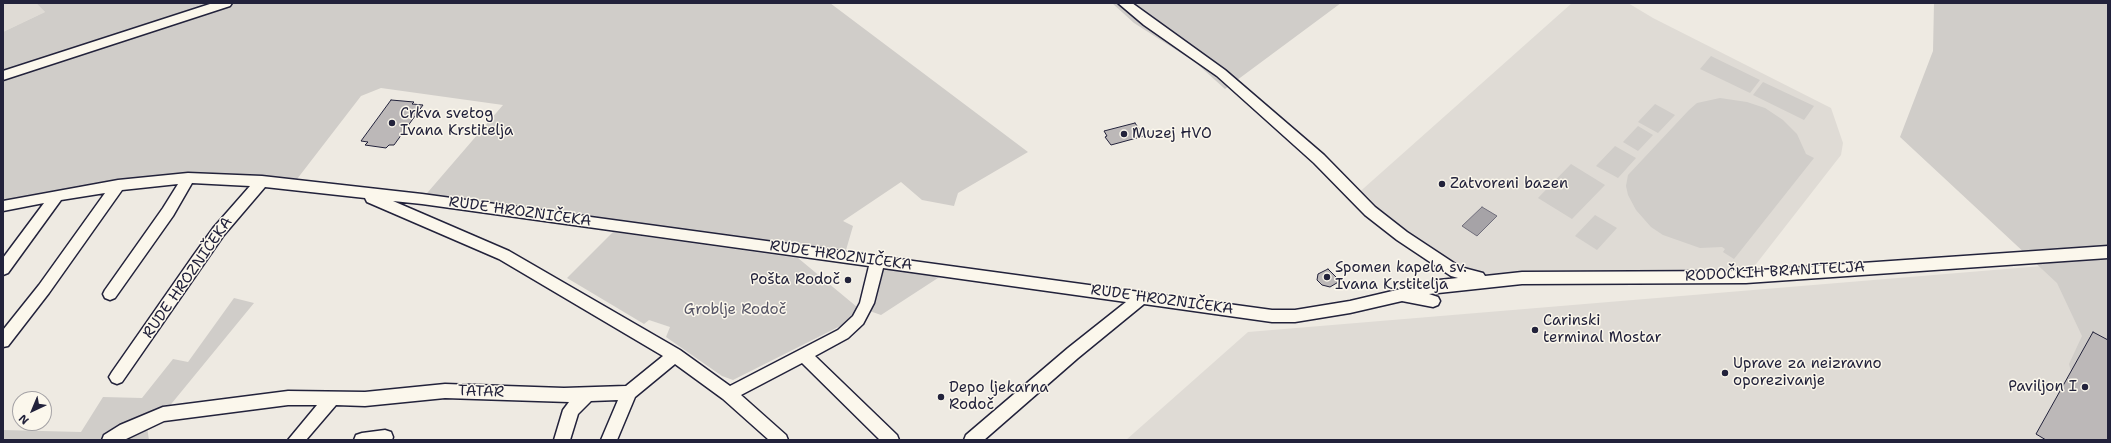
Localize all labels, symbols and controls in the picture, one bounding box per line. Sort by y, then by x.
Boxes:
place label: Crkva svetog Ivana Krstitelja [400,105,513,140]
marker: Crkva svetog Ivana Krstitelja [387,118,397,128]
place label: Muzej HVO [1132,125,1212,143]
marker: Muzej HVO [1119,129,1129,139]
place label: Zatvoreni bazen [1450,175,1568,193]
marker: Zatvoreni bazen [1437,179,1447,189]
street label: RUDE HROZNIČEKA [448,193,592,231]
street label: RUDE HROZNIČEKA [139,214,237,342]
street label: RUDE HROZNIČEKA [769,237,913,275]
street label: RODOČKIH BRANITELJA [1685,258,1865,286]
place label: Spomen kapela sv. Ivana Krstitelja [1335,259,1467,294]
place label: Pošta Rodoč [750,271,840,289]
marker: Spomen kapela sv. Ivana Krstitelja [1322,272,1332,282]
marker: Pošta Rodoč [843,275,853,285]
street label: RUDE HROZNIČEKA [1090,281,1234,319]
park label: Groblje Rodoč [684,301,786,319]
place label: Carinski terminal Mostar [1543,312,1662,347]
marker: Carinski terminal Mostar [1530,325,1540,335]
place label: Uprave za neizravno oporezivanje [1733,355,1882,390]
marker: Uprave za neizravno oporezivanje [1720,368,1730,378]
place label: Paviljon I [2008,378,2077,396]
place label: Depo ljekarna Rodoč [949,379,1049,414]
street label: TATAR [457,382,505,402]
marker: Paviljon I [2080,382,2090,392]
north arrow [12,391,52,431]
marker: Depo ljekarna Rodoč [936,392,946,402]
text: N [16,411,32,428]

